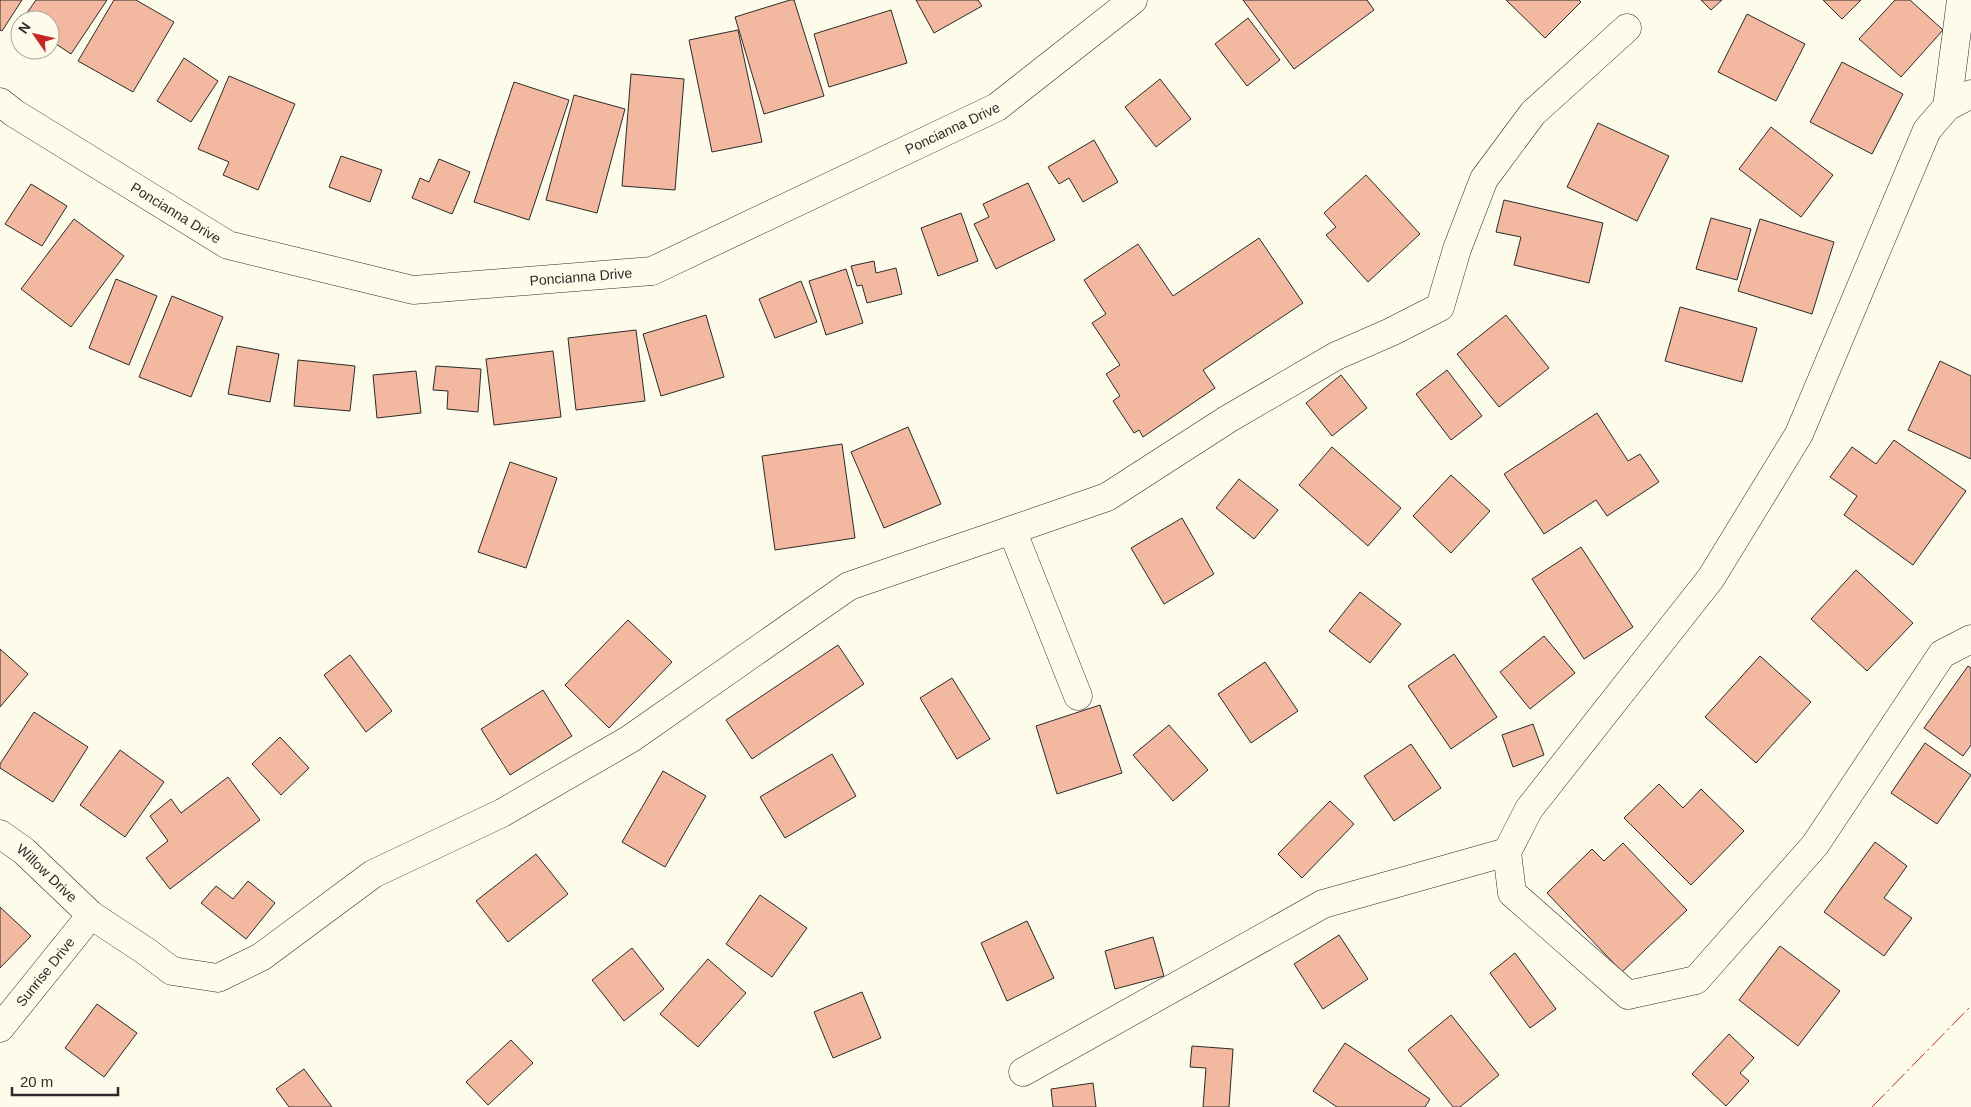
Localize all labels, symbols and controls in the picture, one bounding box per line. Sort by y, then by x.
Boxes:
north arrow [10,10,60,60]
text: N [15,19,34,36]
street label: Poncianna Drive [903,99,1002,158]
street label: Poncianna Drive [128,179,224,247]
street label: Poncianna Drive [529,265,633,289]
street label: Willow Drive [14,840,80,905]
street label: Sunrise Drive [13,934,78,1010]
scale bar [12,1064,119,1096]
text: 20 m [20,1073,53,1090]

